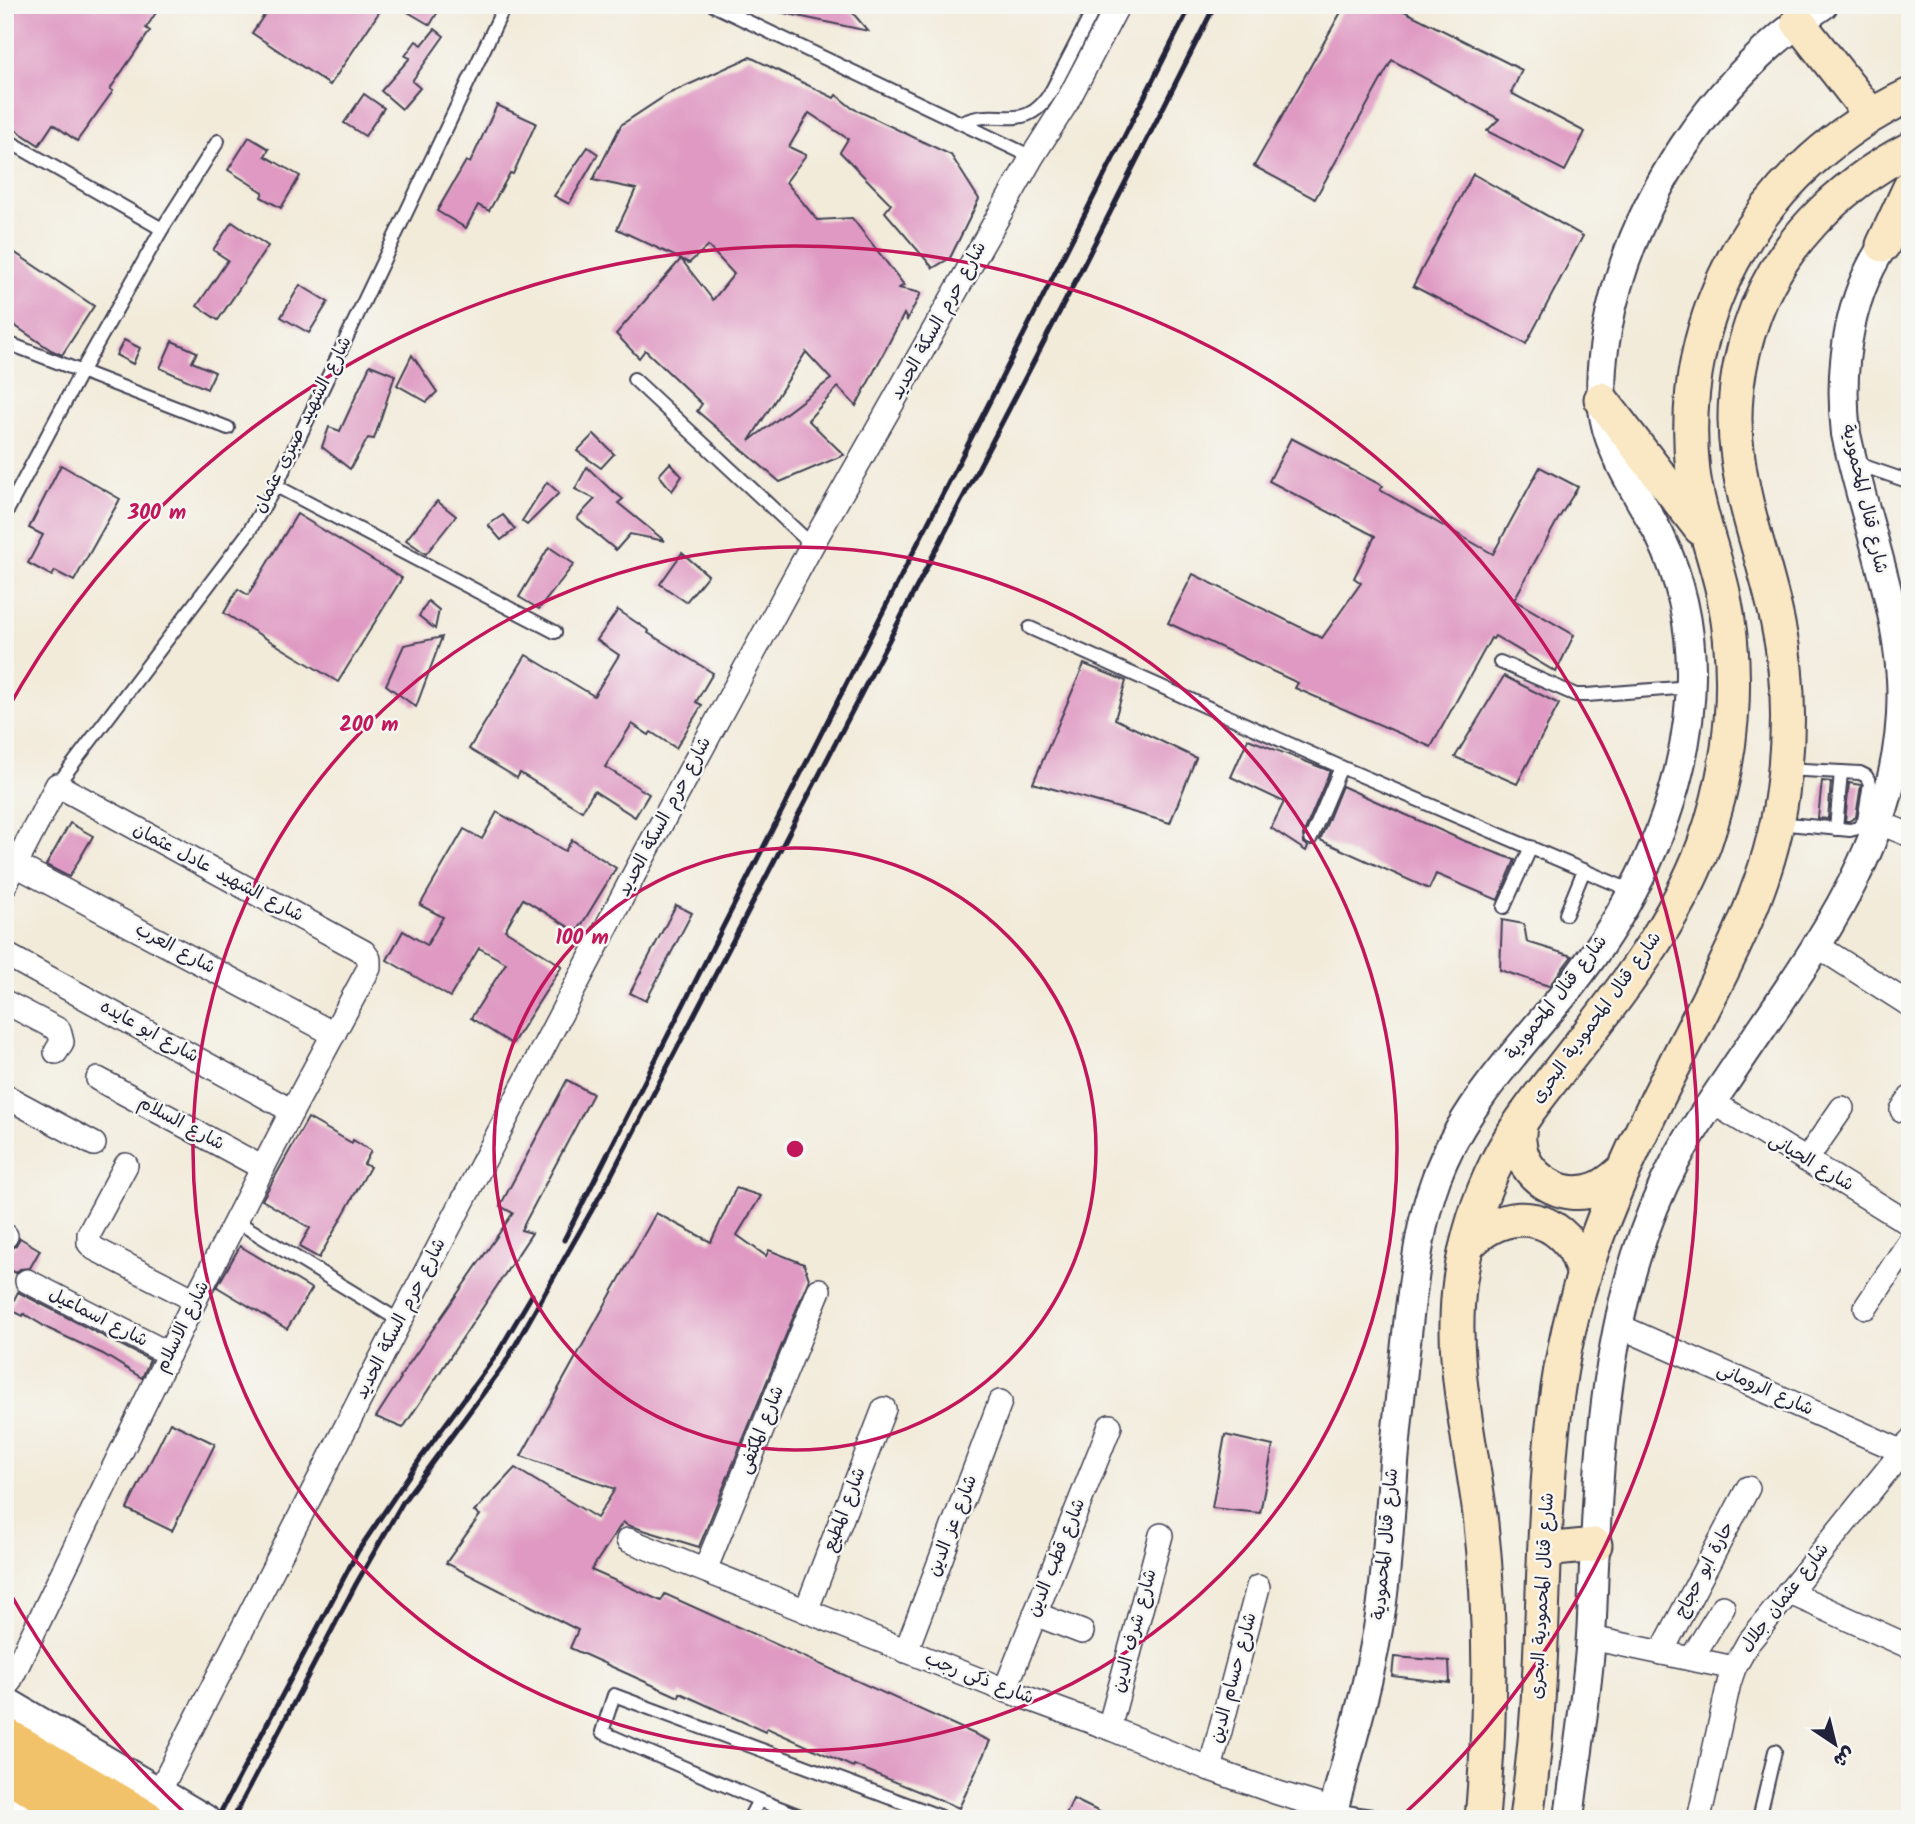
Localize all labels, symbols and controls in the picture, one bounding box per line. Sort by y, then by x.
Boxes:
street label: شارع حرم السكة الحديد [883,236,995,406]
street label: شارع الشهيد صبرى عثمان [246,331,360,519]
street label: شارع قنال المحمودية [1833,422,1895,576]
text: 300 m [127,497,186,530]
text: 200 m [339,709,399,742]
street label: شارع حرم السكة الحديد [610,732,720,902]
street label: شارع الشهيد عادل عثمان [127,816,309,930]
street label: شارع العرب [130,916,220,982]
text: 100 m [555,922,609,955]
street label: شارع قنال المحمودية البحرى [1524,926,1670,1110]
street label: شارع قنال المحمودية [1499,929,1615,1067]
street label: شارع ابو عايده [94,993,204,1071]
street label: شارع السلام [133,1089,229,1159]
street label: شارع الحيانى [1763,1126,1859,1200]
centre of rings [783,1137,807,1161]
street label: شارع حرم السكة الحديد [348,1233,454,1405]
street label: شارع الاسلام [148,1276,218,1378]
street label: شارع اسماعيل [43,1280,153,1356]
street label: شارع الرومانى [1712,1356,1818,1424]
street label: شارع المكتفى [731,1382,793,1478]
street label: شارع المطيع [816,1464,874,1556]
street label: شارع قنال المحمودية [1365,1467,1407,1621]
street label: شارع عز الدين [920,1471,986,1581]
street label: شارع قنال المحمودية البحرى [1523,1492,1563,1700]
street label: شارع قطب الدين [1020,1494,1094,1622]
street label: حارة ابو حجاج [1667,1517,1743,1623]
street label: شارع عثمان جلال [1733,1537,1837,1659]
street label: شارع شرف الدين [1105,1566,1165,1696]
street label: شارع حسام الدين [1203,1609,1265,1747]
street label: شارع ذكى رجب [920,1645,1038,1713]
north arrow [1800,1708,1870,1778]
text: ش [1826,1738,1861,1775]

